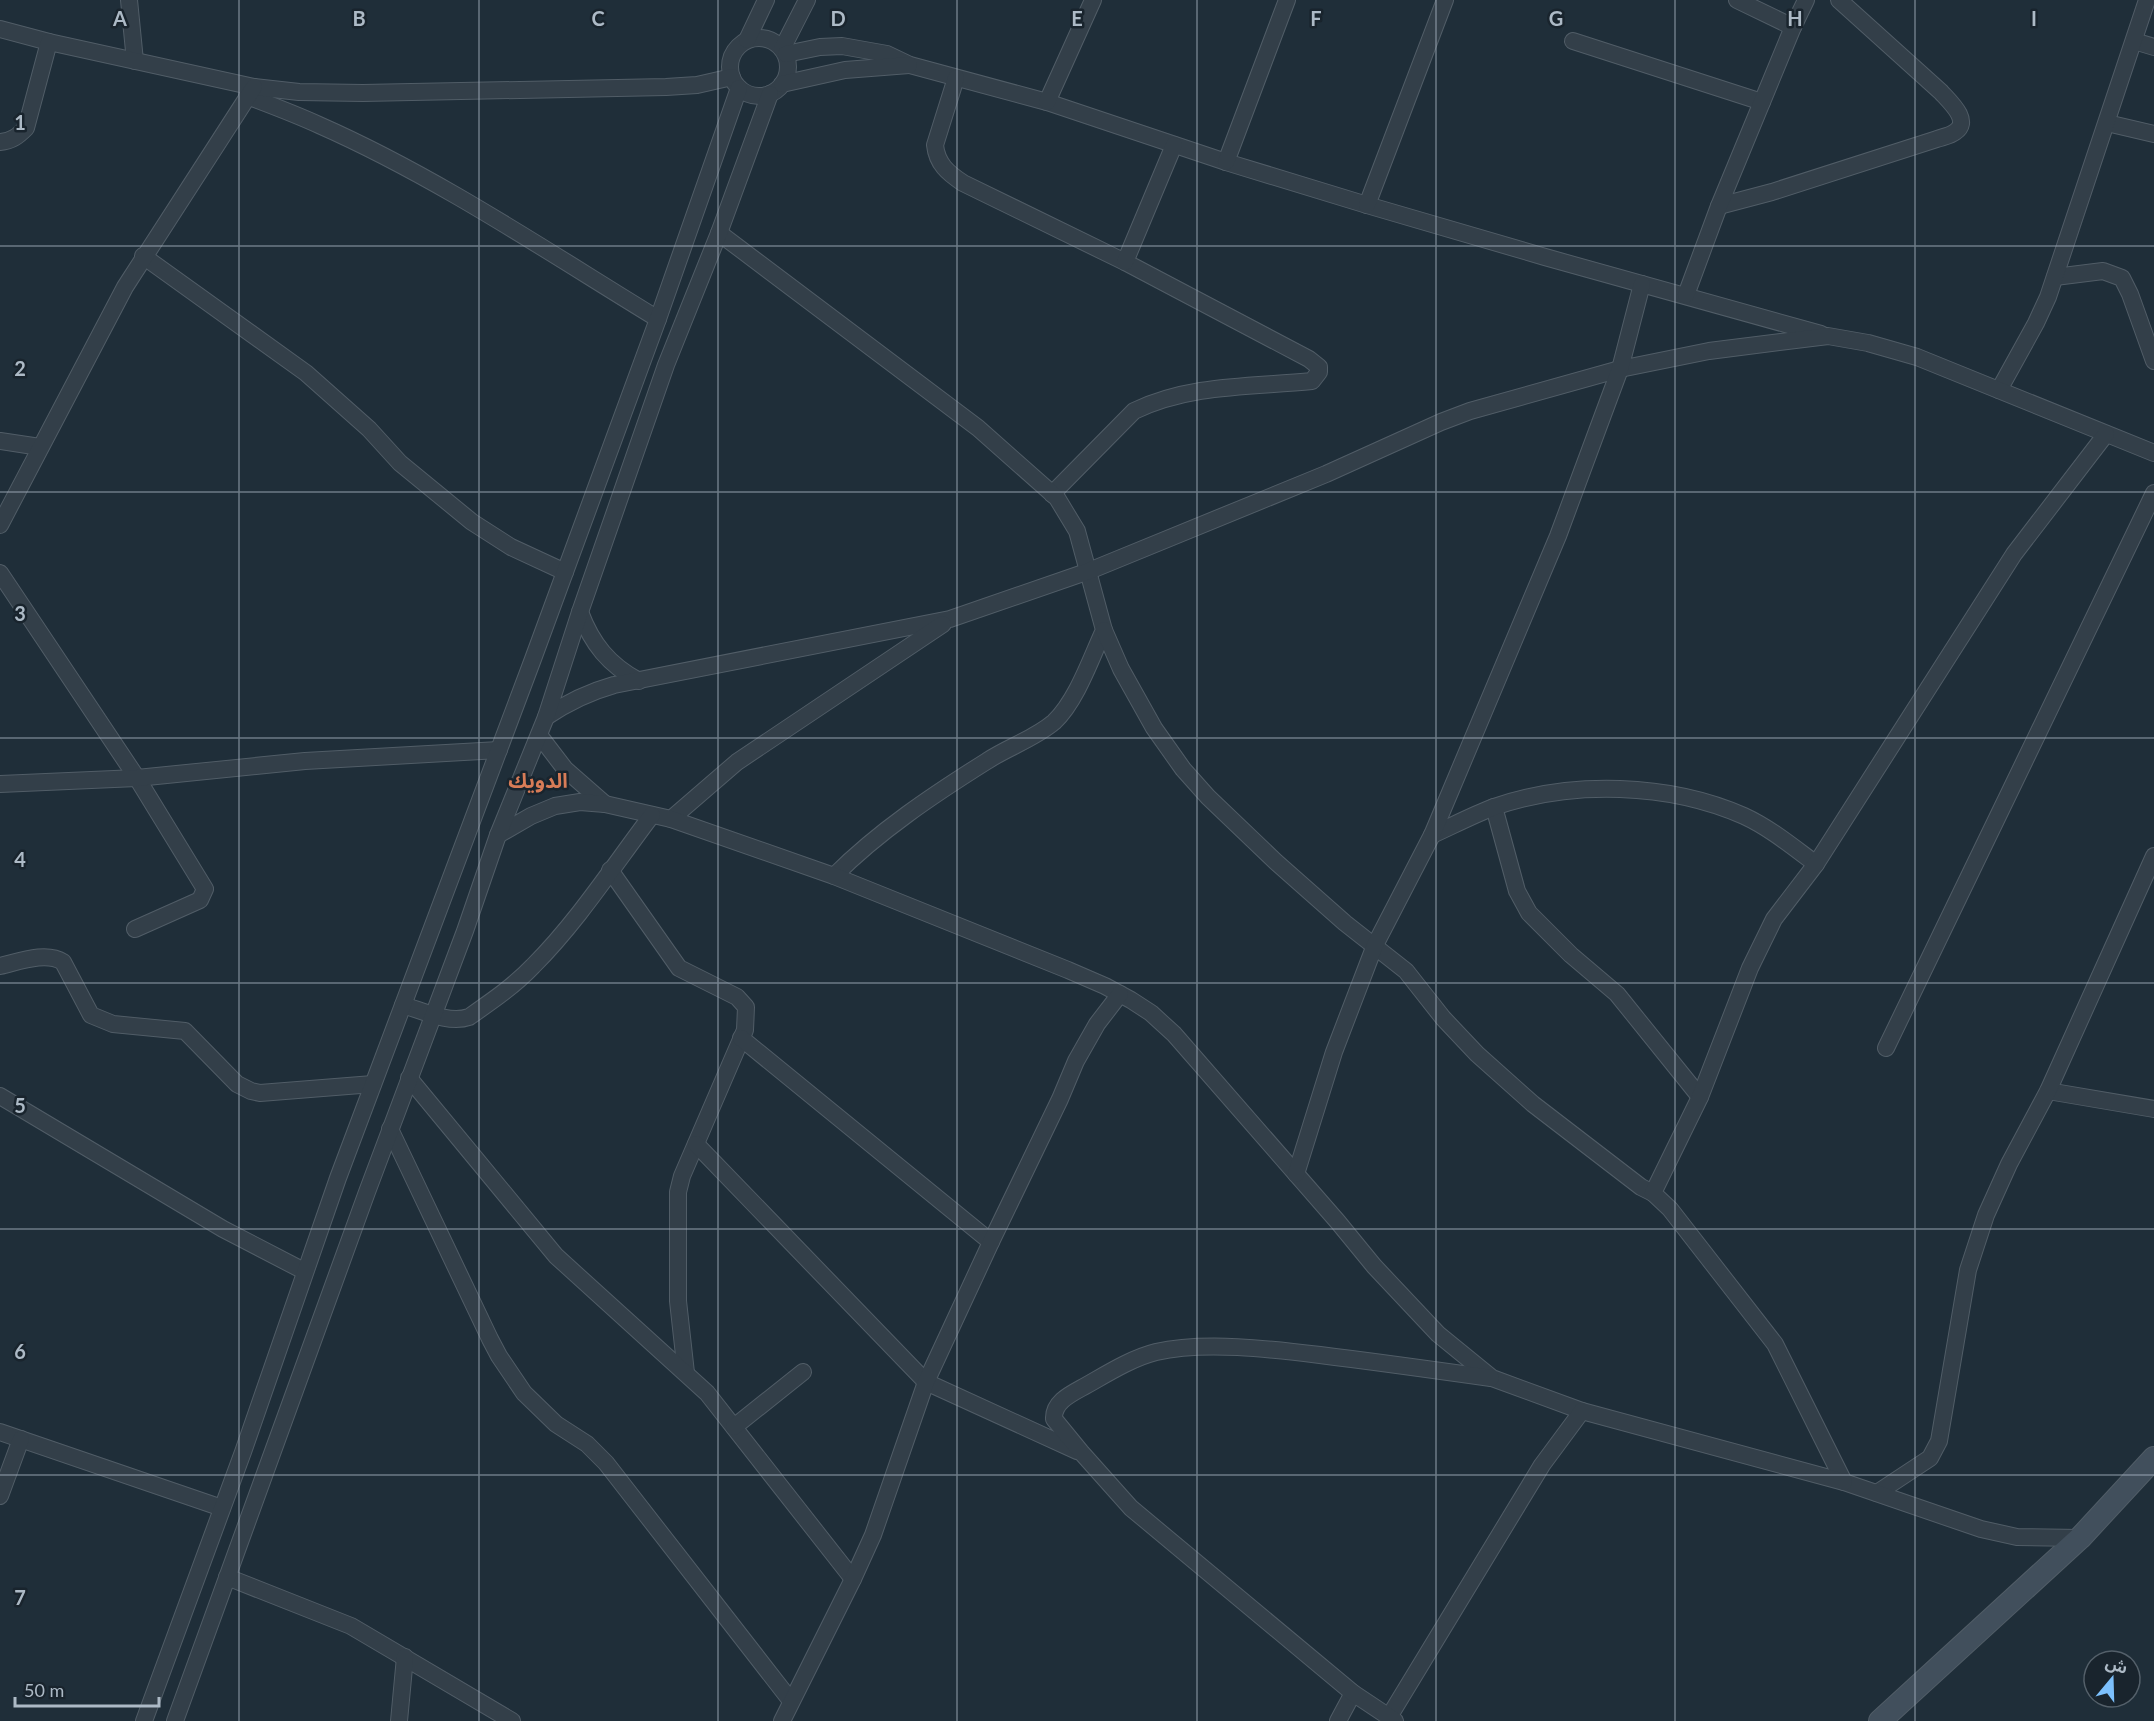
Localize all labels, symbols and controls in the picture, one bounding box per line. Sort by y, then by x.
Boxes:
text: A [112,6,127,30]
text: B [352,6,366,30]
text: C [591,6,605,30]
text: D [830,6,846,30]
text: E [1071,6,1083,30]
text: F [1310,6,1322,30]
text: G [1549,6,1563,30]
text: H [1787,6,1803,30]
text: I [2031,6,2037,30]
text: 1 [14,110,26,134]
text: 2 [14,356,26,380]
text: 3 [14,601,26,625]
district label: الدويك [508,768,568,793]
text: 4 [14,847,26,871]
text: 5 [14,1093,26,1117]
text: 6 [14,1339,26,1363]
text: 7 [14,1585,26,1609]
north arrow [2082,1649,2142,1709]
text: ش [2103,1652,2131,1678]
scale bar [15,1670,159,1708]
text: 50 m [24,1679,64,1701]

